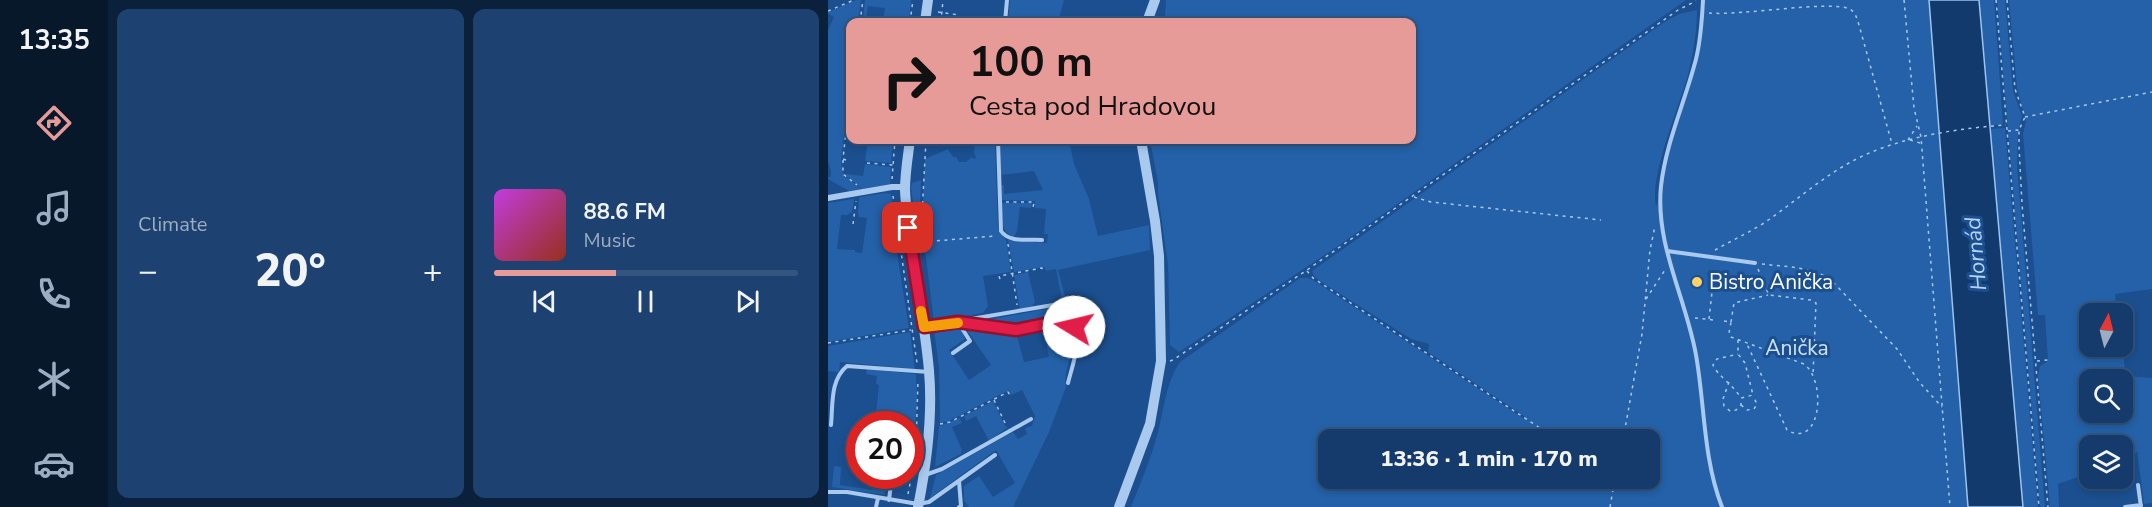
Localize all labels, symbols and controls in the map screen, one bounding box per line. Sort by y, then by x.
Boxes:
text: 13:35 [18,22,90,59]
text: 100 m [969,34,1093,91]
icon: right [870,42,948,120]
text: Cesta pod Hradovou [969,88,1216,125]
icon: directions [33,102,75,144]
icon: music [33,187,75,229]
text: 88.6 FM [584,197,666,227]
pin [882,202,933,253]
text: Climate [138,211,207,238]
icon: arrive [891,211,924,244]
water label: Hornád [1958,216,1994,292]
text: Music [584,227,635,254]
text: 20° [255,241,326,302]
text: − [138,249,158,294]
text: + [423,249,443,294]
place label: Bistro Anička [1709,268,1833,296]
icon: phone [33,273,75,315]
marker: Bistro Anička [1690,275,1704,289]
icon: previous [528,285,561,318]
icon: pause [629,285,662,318]
icon: next [731,285,764,318]
position arrow [1042,295,1106,359]
north arrow [2079,303,2133,357]
map controls [2079,303,2133,489]
park label: Anička [1765,334,1829,362]
icon: climate [33,358,75,400]
button: search [2079,369,2133,423]
speed limit sign: 20 [846,411,924,489]
button: layers [2079,435,2133,489]
icon: car [33,443,75,485]
text: 13:36 · 1 min · 170 m [1380,444,1598,474]

